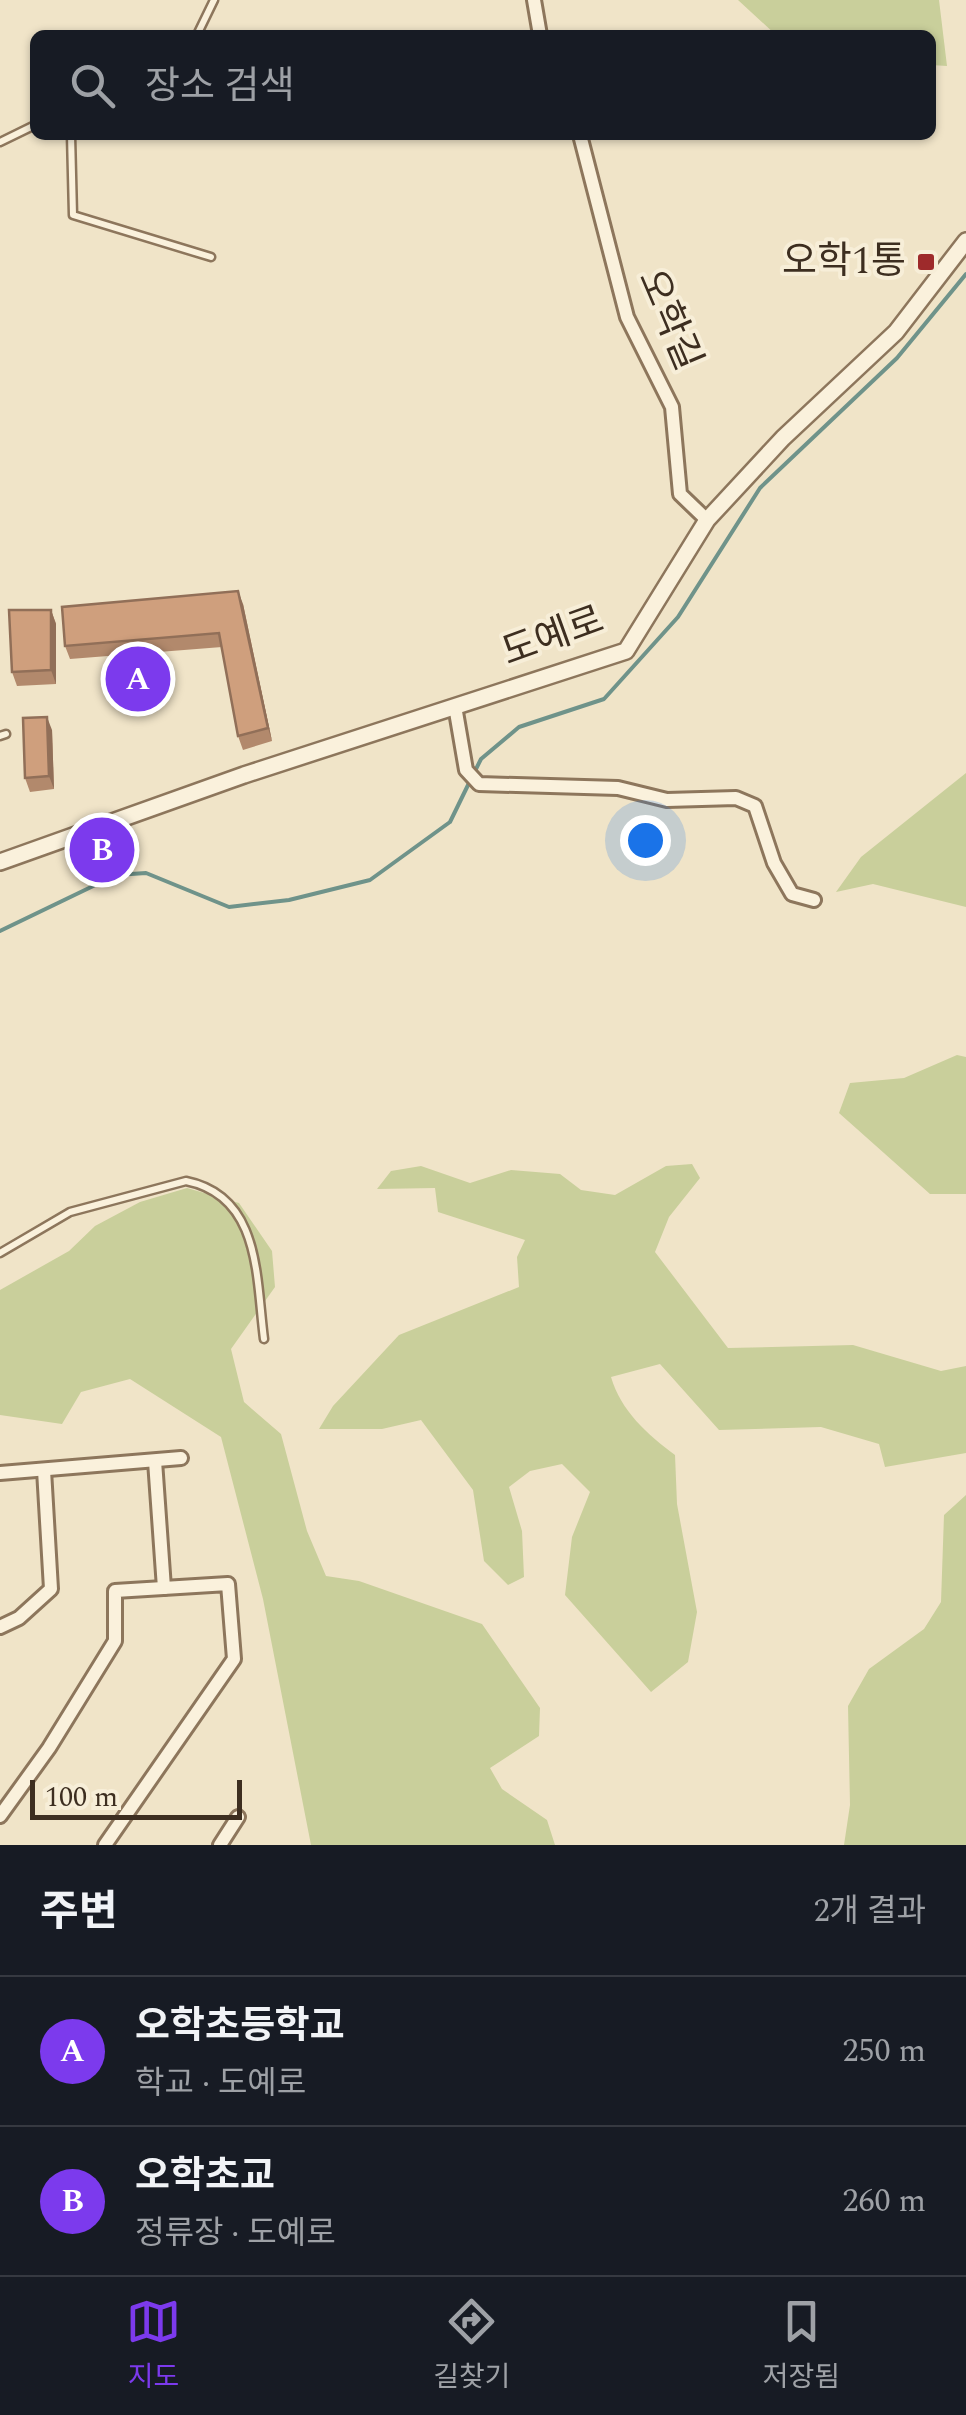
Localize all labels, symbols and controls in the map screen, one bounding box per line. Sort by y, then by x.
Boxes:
search box [30,30,936,140]
icon: search [65,58,120,113]
text: 장소 검색 [145,58,294,116]
place label: 오학1통 [782,233,906,291]
marker: 오학1통 [915,251,937,273]
street label: 오학길 [622,260,716,380]
street label: 도예로 [494,592,612,682]
pin: A [106,642,170,716]
pin: B [70,812,134,888]
your location [620,815,671,866]
scale bar [30,1775,242,1820]
text: 100 m [45,1776,118,1819]
text: 주변 [40,1881,117,1944]
text: 2개 결과 [814,1887,926,1936]
text: 오학초등학교 [135,1998,345,2056]
text: A [60,2027,85,2076]
text: 250 m [842,2027,926,2076]
text: 학교 · 도예로 [135,2059,306,2108]
text: 오학초교 [135,2148,275,2206]
text: B [61,2177,84,2226]
text: 260 m [842,2177,926,2226]
text: 정류장 · 도예로 [135,2209,336,2258]
tab: 지도 [126,2294,181,2399]
tab: 길찾기 [433,2294,510,2399]
tab: 저장됨 [763,2294,840,2399]

